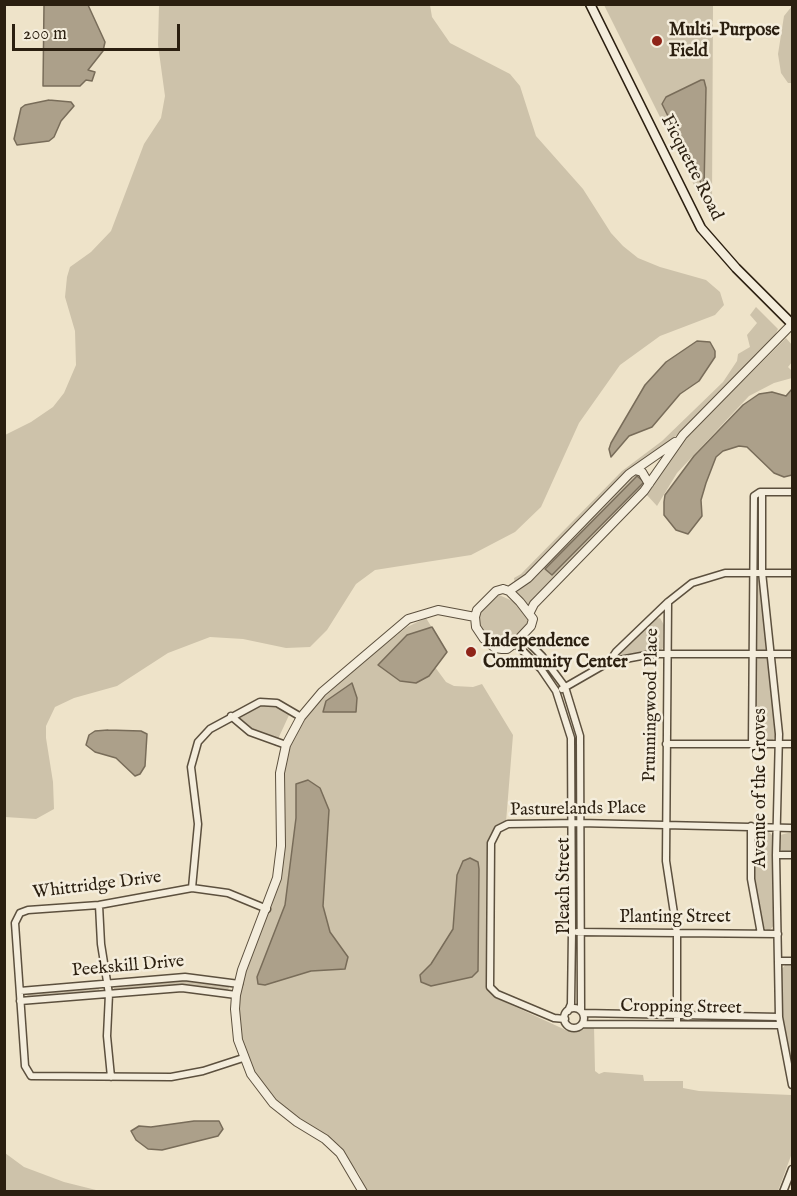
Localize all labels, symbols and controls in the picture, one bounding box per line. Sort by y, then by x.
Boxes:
scale bar [15,12,183,50]
place label: Multi-Purpose Field [669,20,780,63]
text: 200 m [23,23,67,46]
marker: Multi-Purpose Field [650,34,664,48]
street label: Ficquette Road [655,112,727,224]
street label: Prunningwood Place [640,628,664,782]
place label: Independence Community Center [483,631,628,674]
marker: Independence Community Center [464,645,478,659]
street label: Avenue of the Groves [750,708,772,868]
street label: Pasturelands Place [510,798,646,822]
street label: Pleach Street [554,837,576,935]
street label: Whittridge Drive [31,867,163,905]
street label: Planting Street [619,907,731,929]
street label: Peekskill Drive [71,951,185,983]
street label: Cropping Street [620,996,742,1020]

